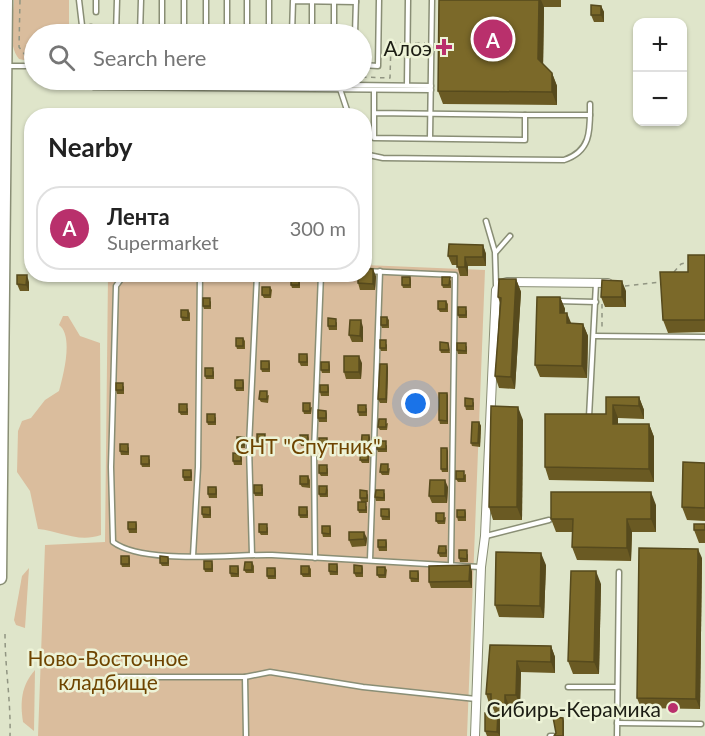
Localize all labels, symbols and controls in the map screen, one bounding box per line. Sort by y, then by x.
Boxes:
pin: A [474,16,512,62]
map controls [633,18,687,126]
button: + [633,18,687,72]
search box [24,24,372,90]
place label: Алоэ [384,35,432,60]
marker: Алоэ [437,40,451,54]
icon: search [45,41,78,74]
text: Search here [93,44,206,71]
button: − [633,72,687,126]
text: Nearby [48,131,133,163]
text: Лента [107,203,170,230]
text: A [63,216,76,240]
text: 300 m [290,216,346,240]
text: Supermarket [107,230,219,254]
your location [401,389,430,418]
park label: СНТ "Спутник" [235,433,381,458]
park label: Ново-Восточное кладбище [28,645,188,694]
place label: Сибирь-Керамика [486,696,661,721]
marker: Сибирь-Керамика [666,701,680,715]

